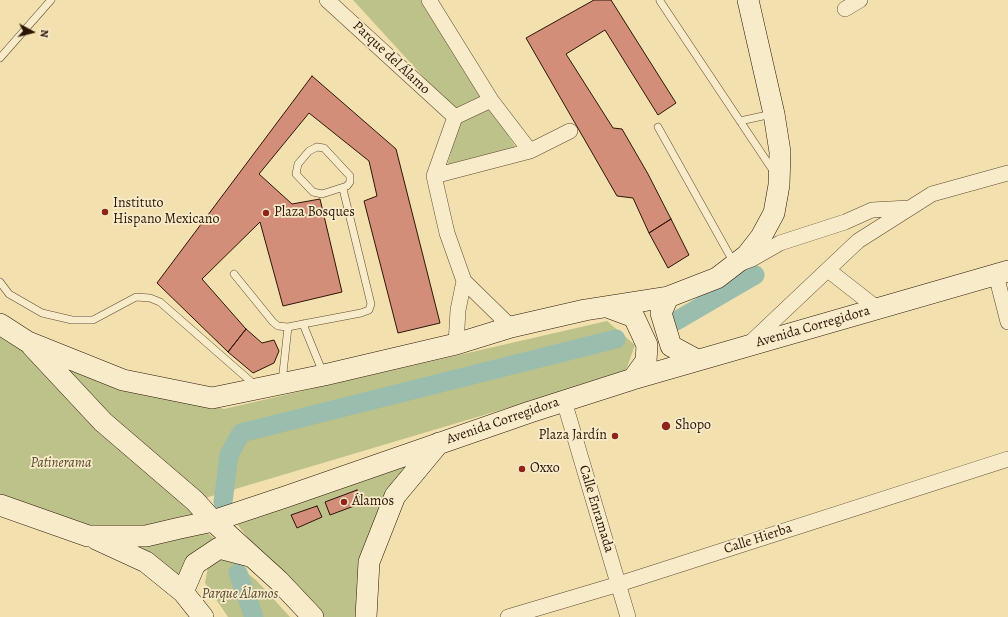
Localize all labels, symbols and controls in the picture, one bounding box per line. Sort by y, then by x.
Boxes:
north arrow [12,12,52,52]
street label: Parque del Álamo [349,18,433,98]
text: N [36,29,52,38]
place label: Instituto Hispano Mexicano [113,196,219,228]
place label: Plaza Bosques [274,205,355,221]
marker: Instituto Hispano Mexicano [100,207,110,217]
marker: Plaza Bosques [261,208,271,218]
street label: Avenida Corregidora [754,303,872,351]
street label: Avenida Corregidora [444,394,562,448]
place label: Shopo [675,418,711,434]
marker: Shopo [660,420,672,432]
place label: Plaza Jardín [539,428,607,444]
marker: Plaza Jardín [610,431,620,441]
park label: Patinerama [31,456,91,472]
place label: Oxxo [530,461,560,477]
street label: Calle Enramada [575,463,617,555]
marker: Oxxo [517,464,527,474]
place label: Álamos [352,494,394,510]
marker: Álamos [339,497,349,507]
street label: Calle Hierba [722,520,794,558]
park label: Parque Álamos [202,587,278,603]

